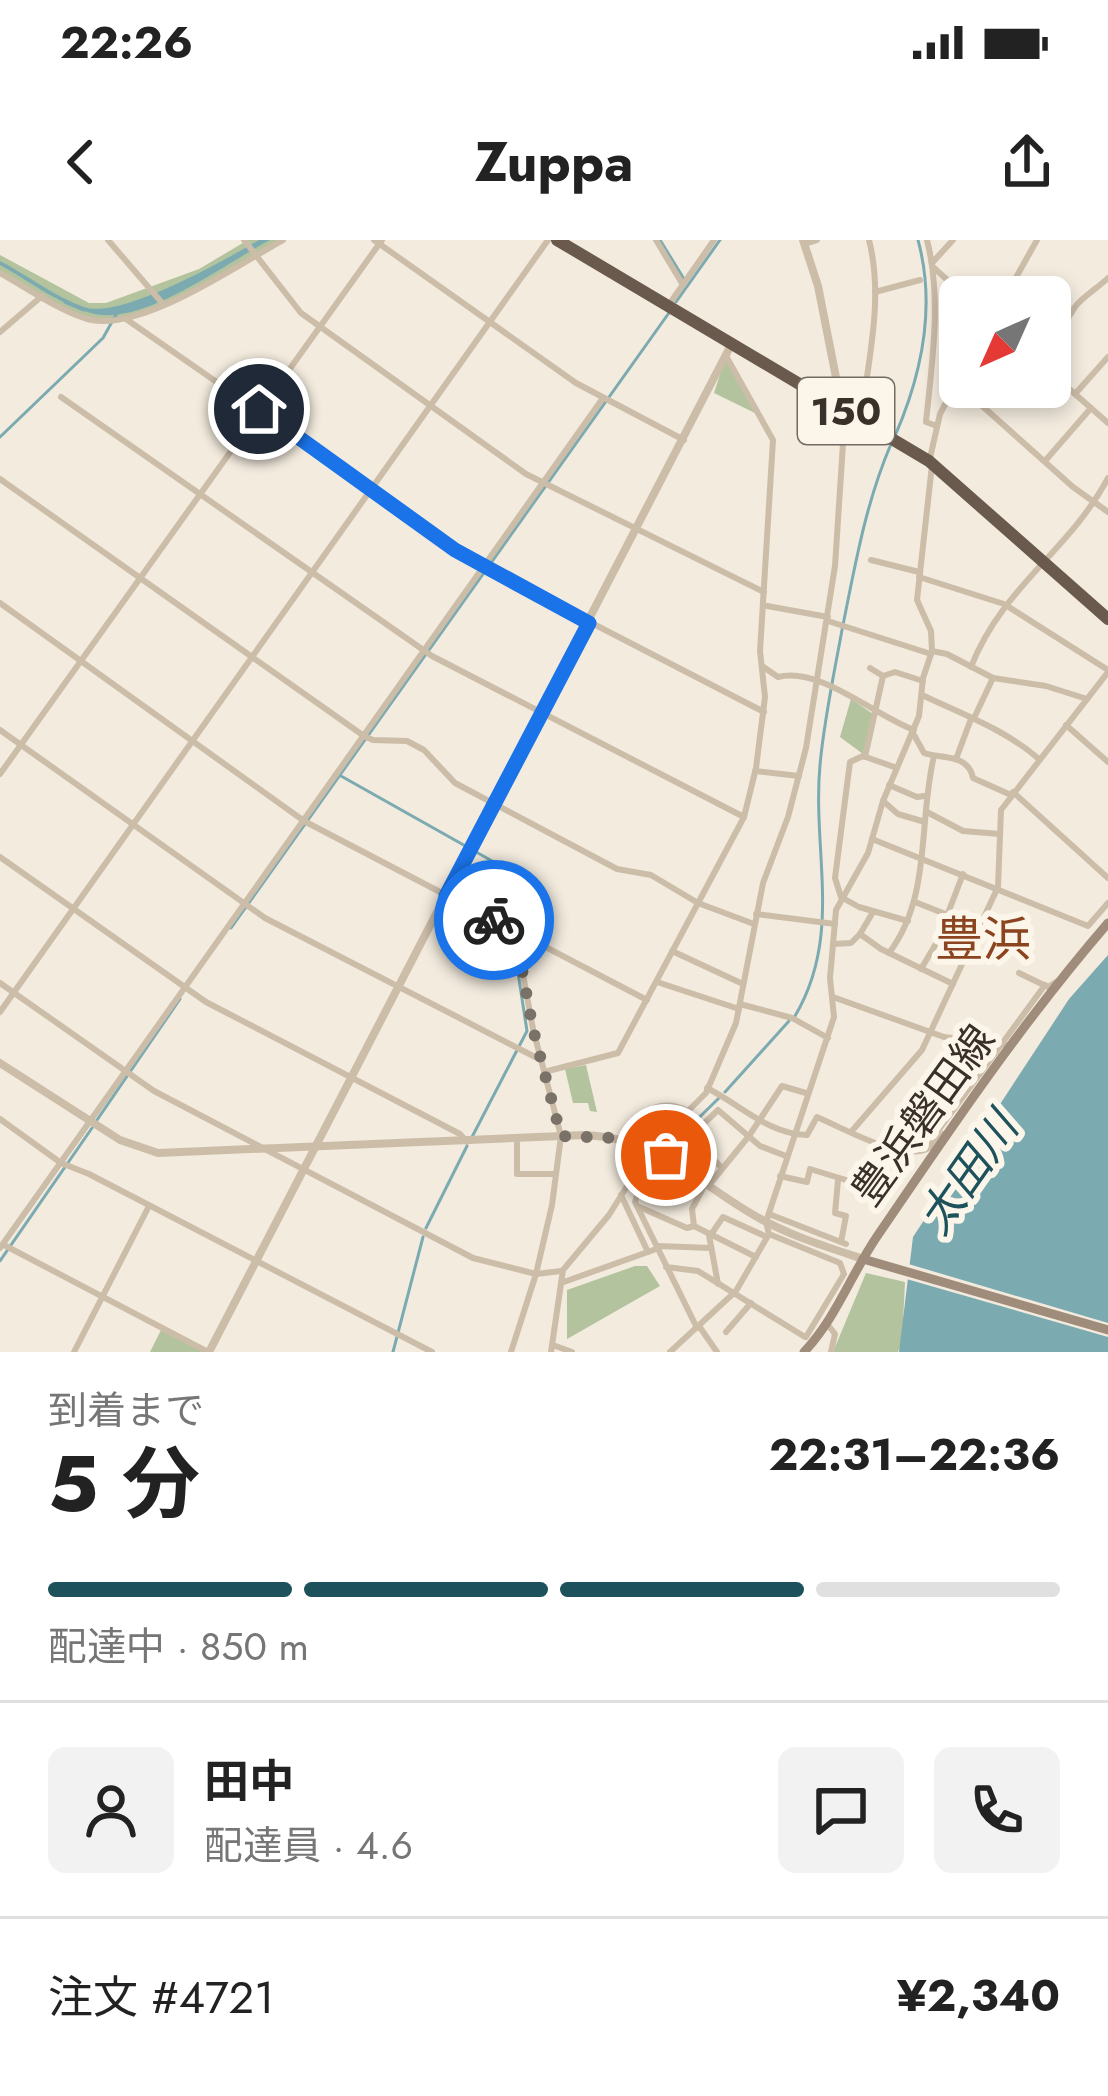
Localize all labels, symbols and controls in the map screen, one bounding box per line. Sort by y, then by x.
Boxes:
text: 22:26 [60,10,193,75]
text: Zuppa [475,123,633,201]
icon: back [48,129,114,195]
icon: share [994,129,1060,195]
north arrow [939,276,1071,408]
map controls [939,276,1071,408]
pin [208,358,310,460]
icon: home [226,376,292,442]
road number: 150 [798,378,894,444]
courier [434,860,554,980]
icon: bike [461,887,527,953]
district label: 豊浜 [935,905,1031,974]
street label: 豊浜磐田線 [837,1012,1009,1218]
water label: 太田川 [903,1096,1036,1247]
pin [615,1104,717,1206]
icon: bag [633,1122,699,1188]
text: 到着まで [48,1382,204,1439]
text: 22:31–22:36 [769,1422,1060,1487]
text: 5 分 [48,1428,200,1540]
text: 配達中 · 850 m [48,1618,309,1675]
button: person [48,1747,174,1873]
button: chat [778,1747,904,1873]
button: phone [934,1747,1060,1873]
text: 田中 [204,1749,294,1814]
text: 配達員 · 4.6 [204,1817,413,1874]
text: ¥2,340 [897,1963,1060,2028]
text: 注文 #4721 [48,1965,274,2030]

